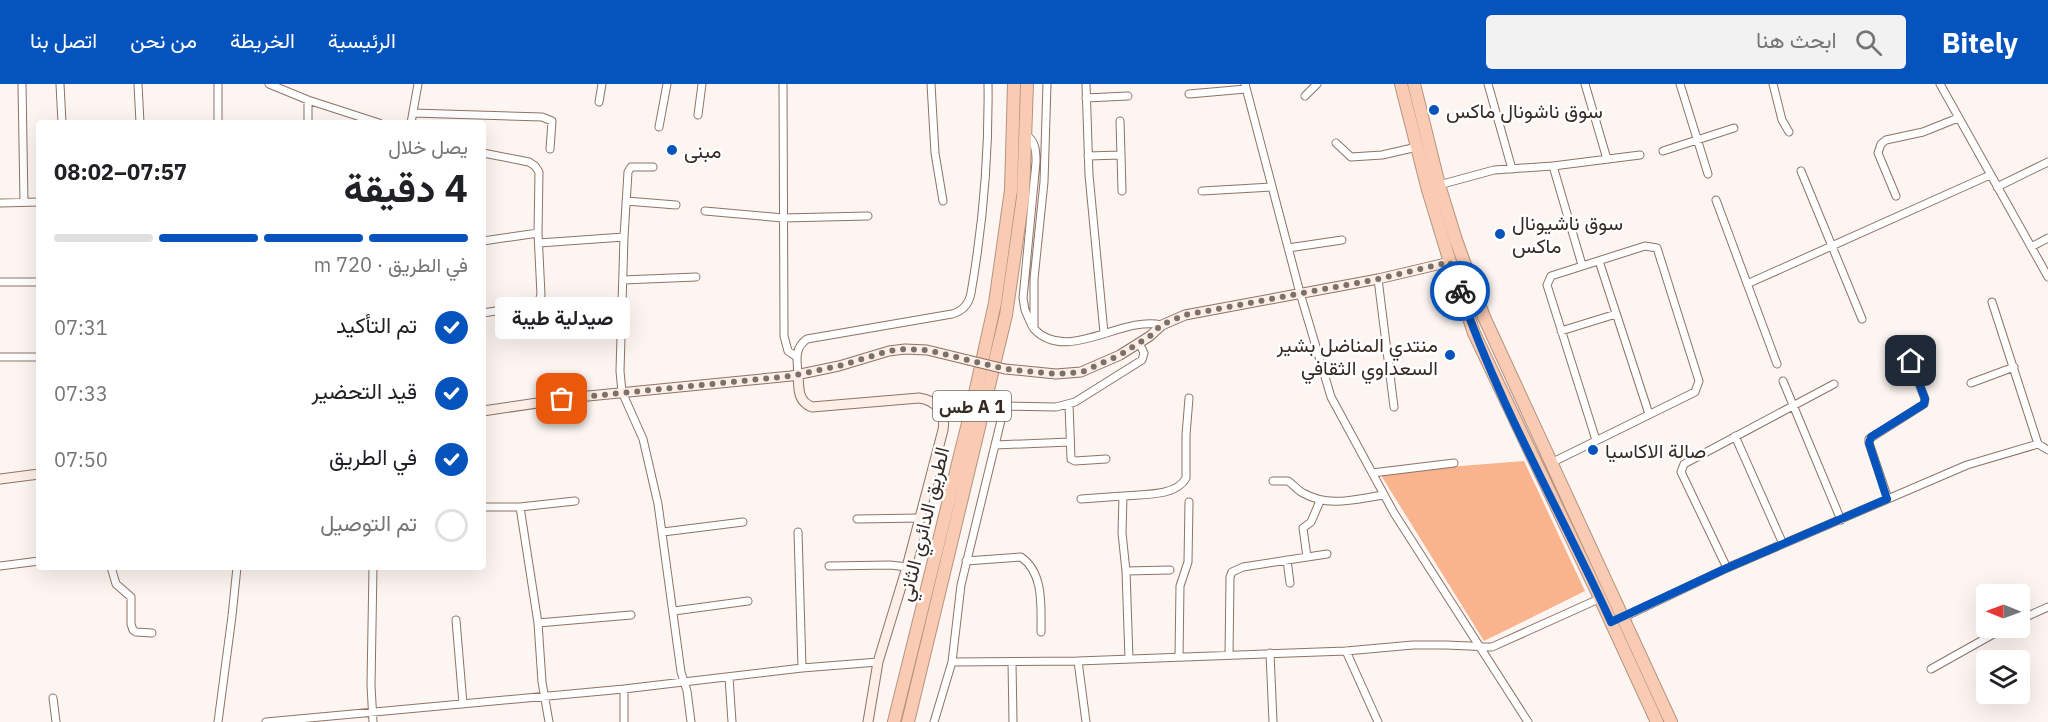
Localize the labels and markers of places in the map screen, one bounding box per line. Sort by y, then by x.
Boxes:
place label: سوق ناشونال ماكس [1446,97,1603,124]
marker: سوق ناشونال ماكس [1427,103,1441,117]
place label: مبنى [684,137,721,164]
marker: مبنى [665,143,679,157]
place label: سوق ناشيونال ماكس [1512,209,1623,259]
marker: سوق ناشيونال ماكس [1493,227,1507,241]
callout: صيدلية طيبة [494,297,630,339]
place label: منتدي المناضل بشير السعداوي الثقافي [1276,331,1438,385]
pin [1885,335,1936,386]
marker: منتدي المناضل بشير السعداوي الثقافي [1443,348,1457,362]
pin [536,373,587,424]
place label: صالة الاكاسيا [1605,437,1706,464]
marker: صالة الاكاسيا [1586,443,1600,457]

